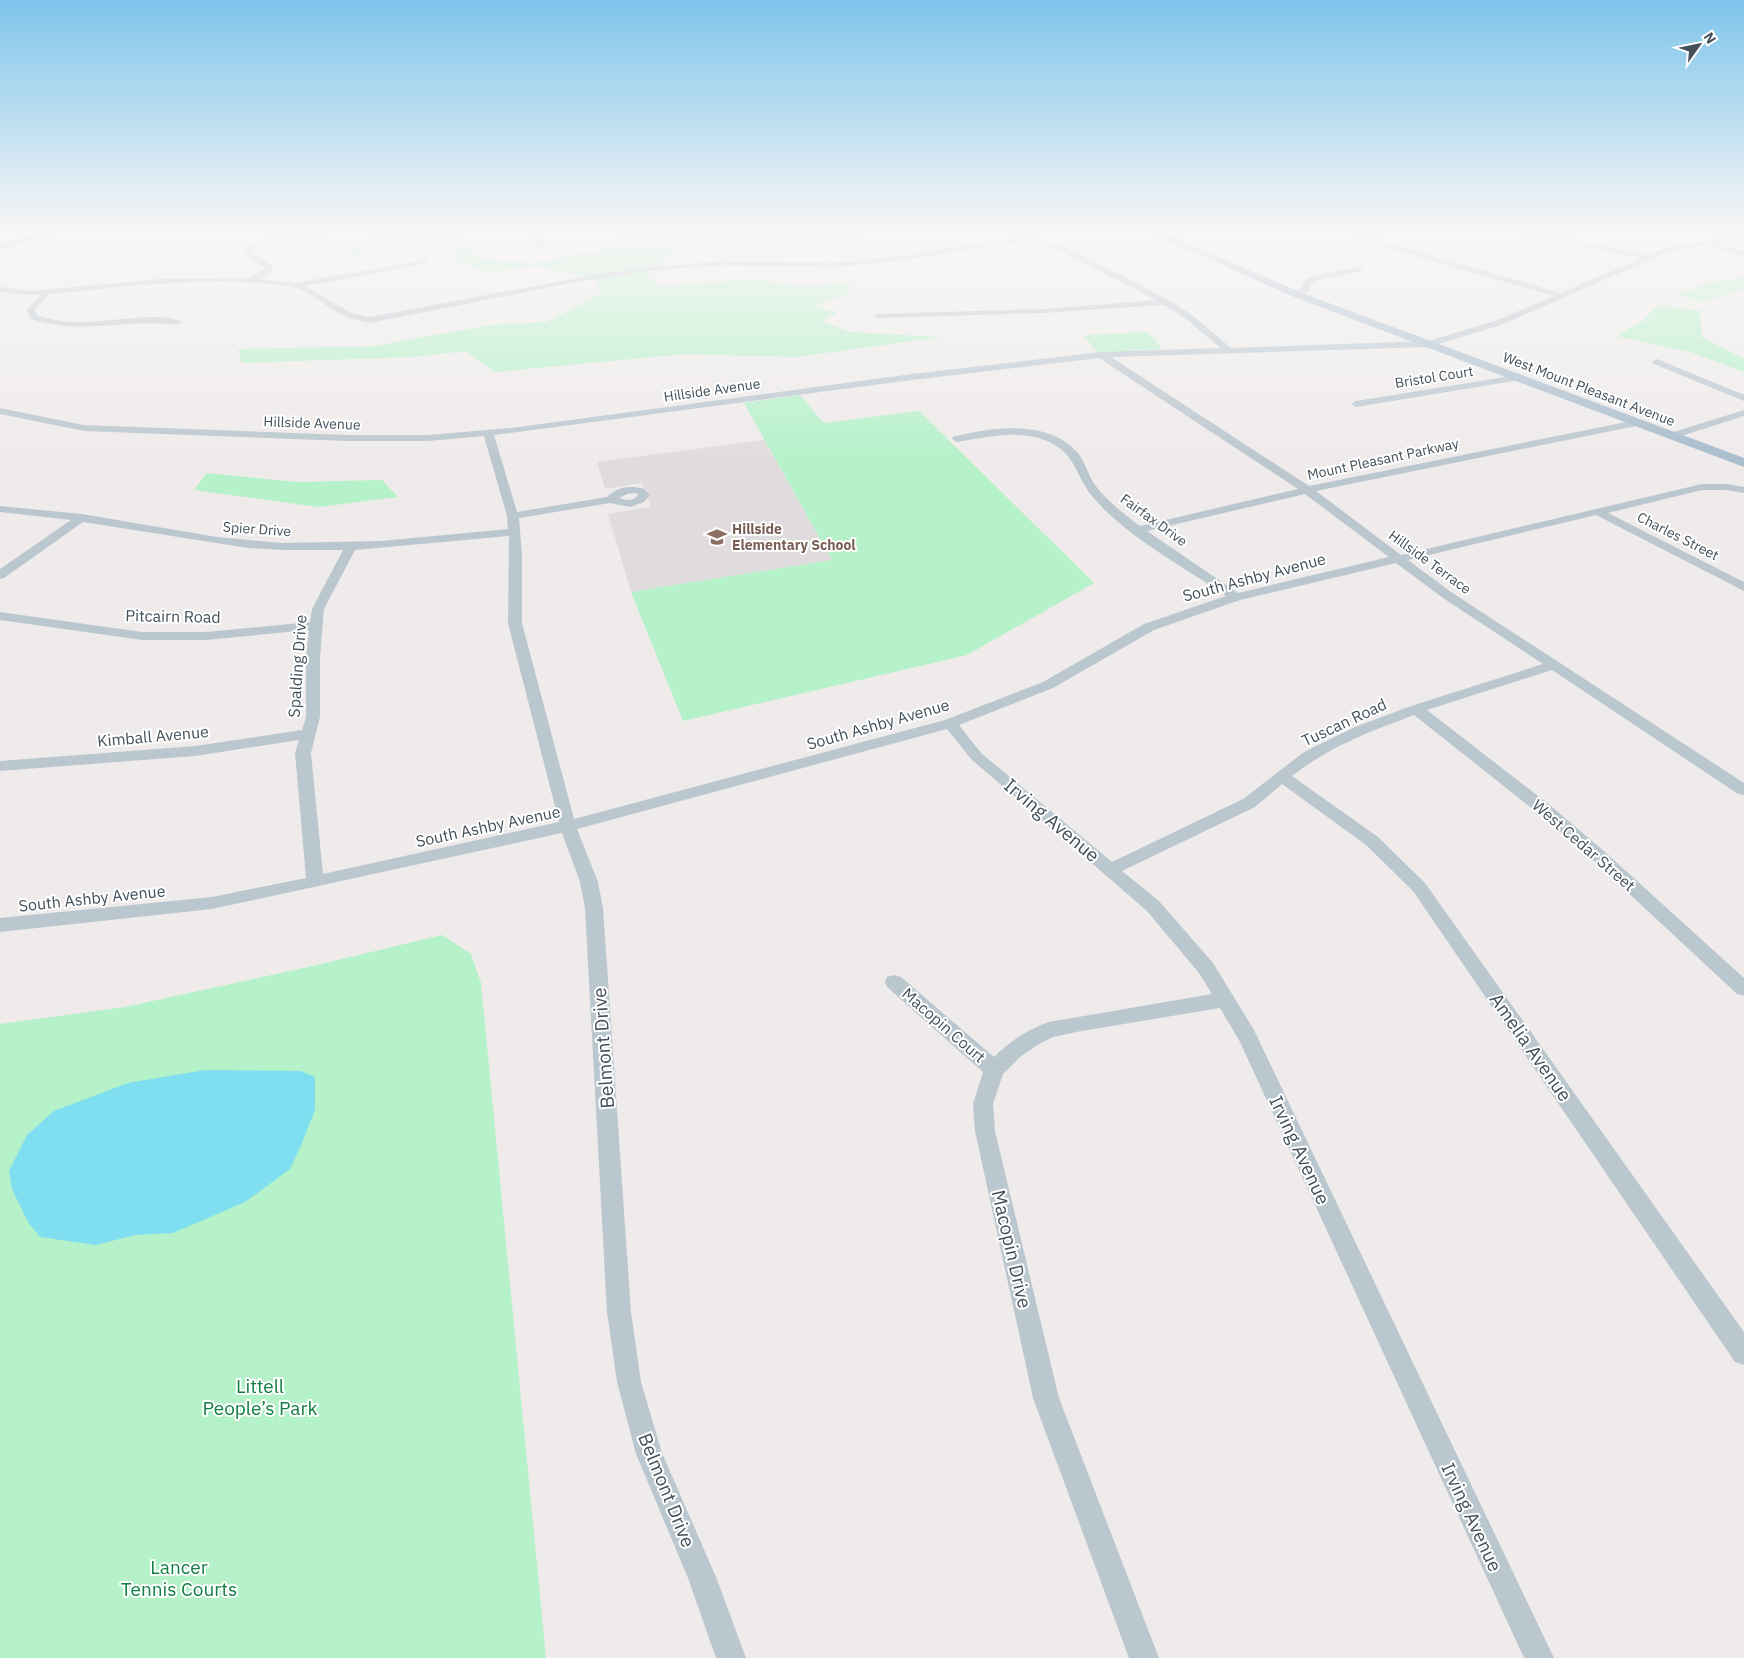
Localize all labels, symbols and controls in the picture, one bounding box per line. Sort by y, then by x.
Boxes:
north arrow [1674,20,1724,70]
text: N [1700,29,1720,47]
street label: West Mount Pleasant Avenue [1500,348,1678,430]
street label: Bristol Court [1394,362,1474,392]
street label: Hillside Avenue [663,374,762,406]
street label: Hillside Avenue [263,412,361,434]
street label: Mount Pleasant Parkway [1306,434,1460,484]
street label: Fairfax Drive [1117,490,1191,550]
street label: Charles Street [1634,508,1722,564]
street label: Spier Drive [222,518,292,540]
place label: Hillside Elementary School [732,520,856,554]
school or university icon: Hillside Elementary School [706,526,728,548]
street label: Hillside Terrace [1385,526,1475,598]
street label: South Ashby Avenue [1180,548,1328,606]
street label: Pitcairn Road [125,605,221,627]
street label: Spalding Drive [283,614,311,718]
street label: South Ashby Avenue [804,694,952,754]
street label: Tuscan Road [1298,694,1390,750]
street label: Kimball Avenue [96,721,210,751]
street label: Irving Avenue [999,773,1105,867]
street label: West Cedar Street [1528,795,1640,895]
street label: South Ashby Avenue [414,801,562,851]
street label: South Ashby Avenue [18,880,167,916]
street label: Macopin Court [898,983,990,1067]
street label: Belmont Drive [587,987,619,1109]
street label: Amelia Avenue [1485,988,1577,1106]
street label: Irving Avenue [1264,1092,1336,1208]
street label: Macopin Drive [987,1187,1037,1311]
park label: Littell People’s Park [203,1374,317,1420]
street label: Belmont Drive [633,1429,701,1551]
street label: Irving Avenue [1436,1459,1508,1575]
park label: Lancer Tennis Courts [121,1555,237,1601]

